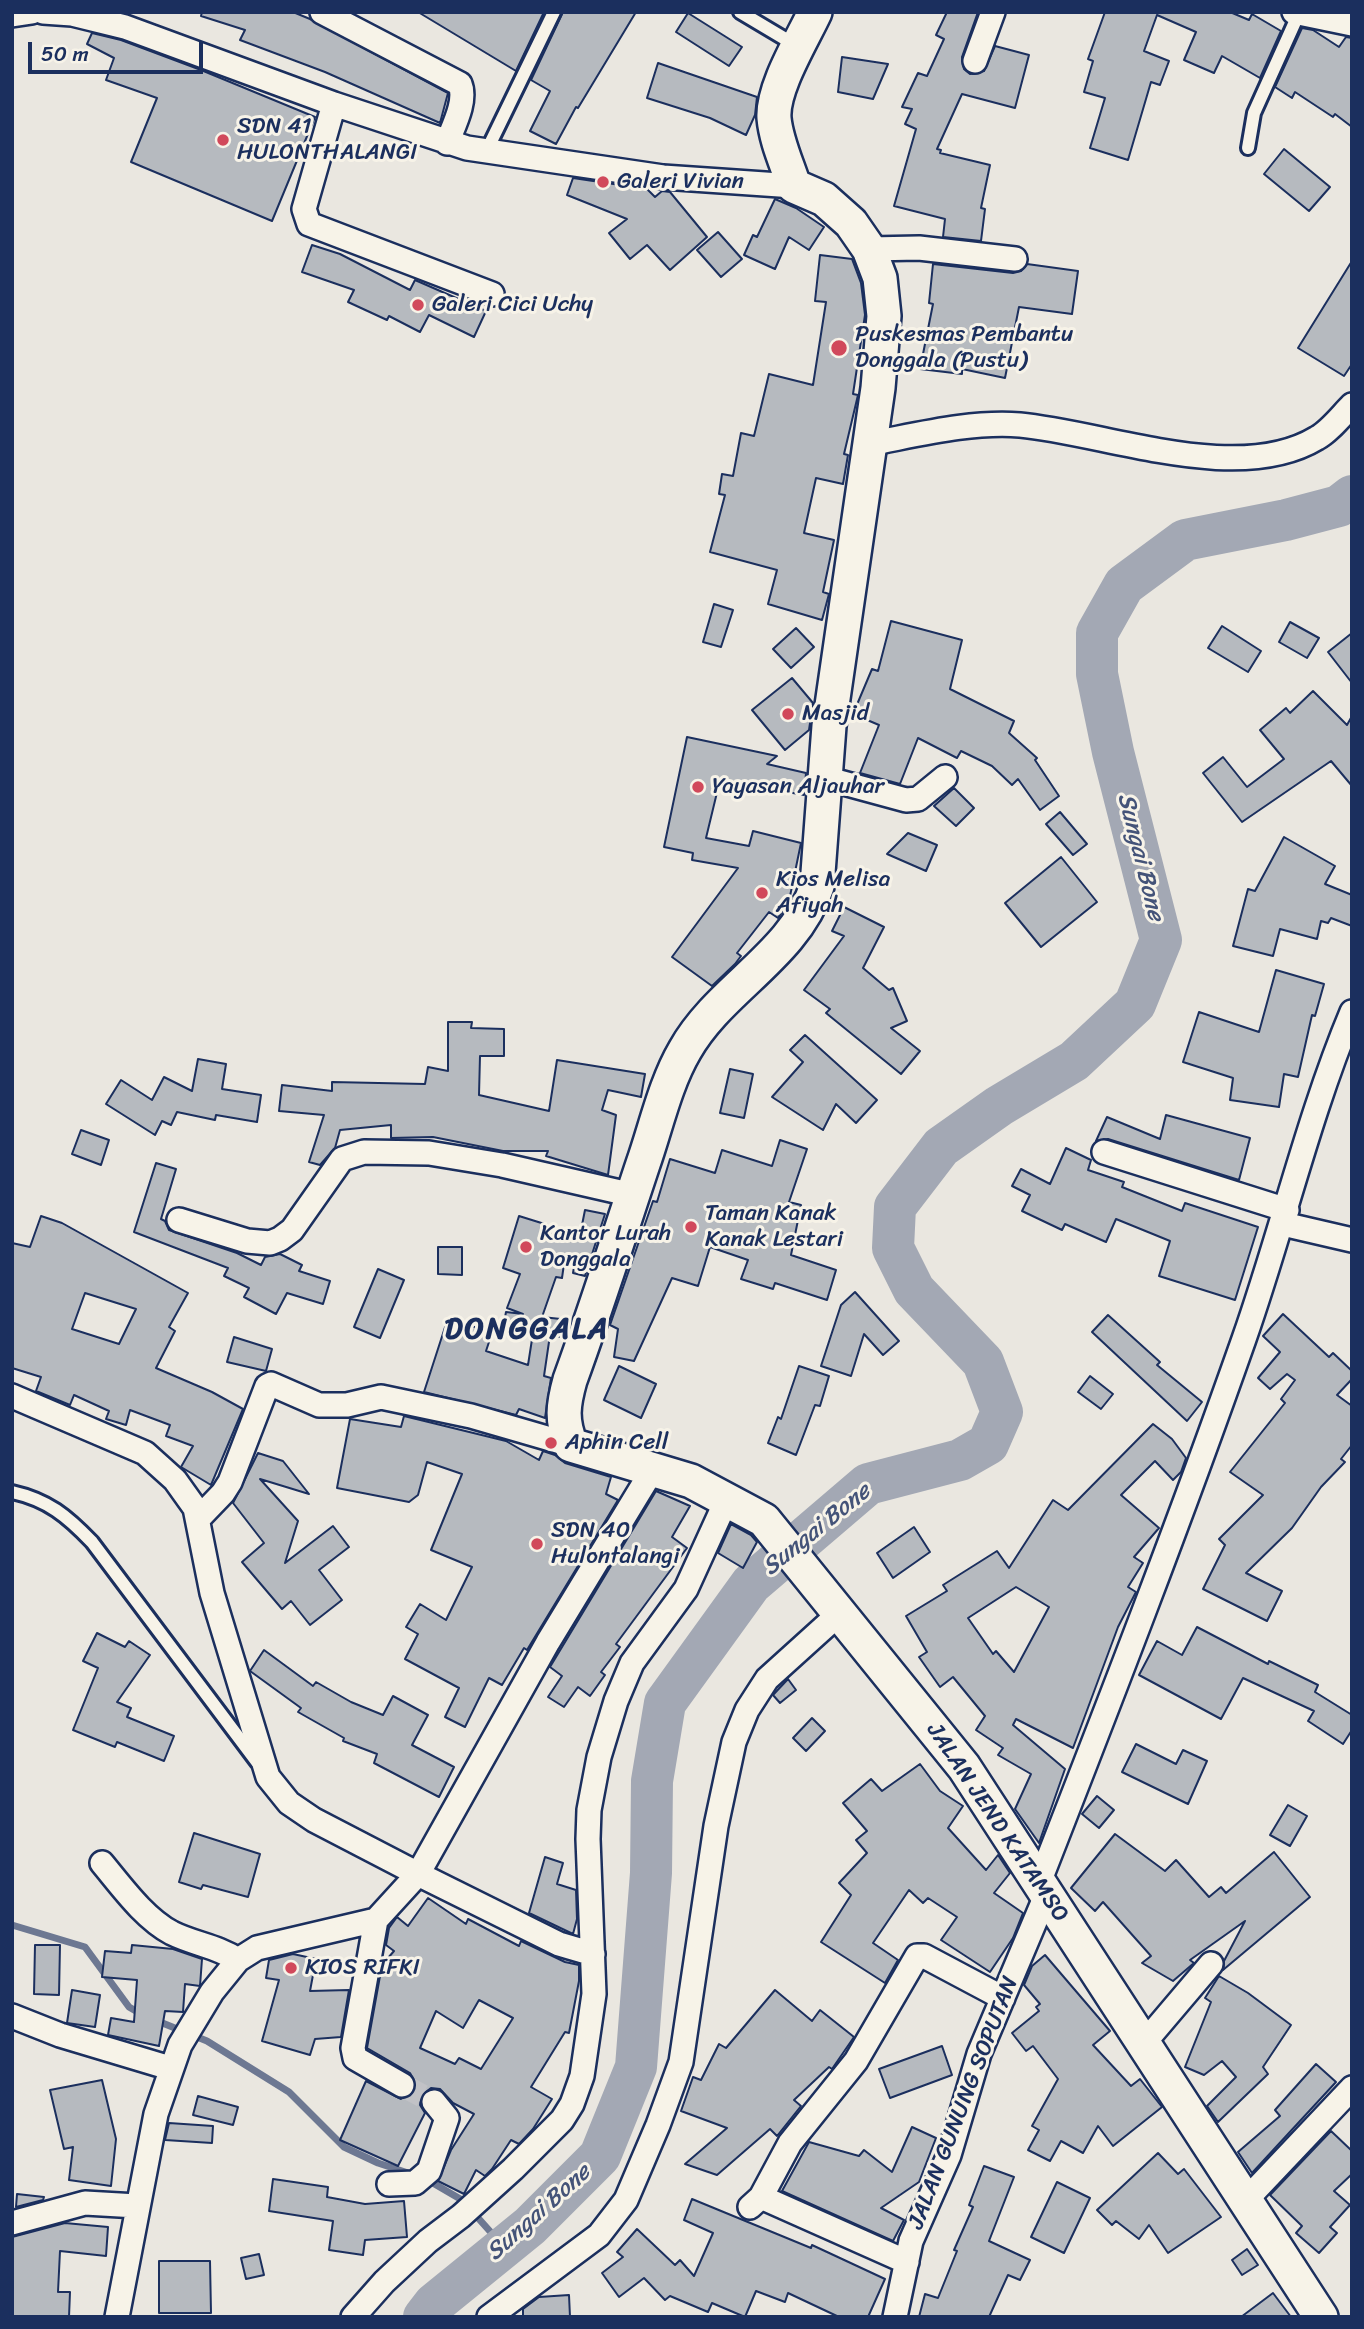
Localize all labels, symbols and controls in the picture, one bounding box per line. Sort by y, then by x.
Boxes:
scale bar [32,28,206,72]
text: 50 m [41,35,89,73]
place label: SDN 41 HULONTHALANGI [237,113,417,167]
marker: SDN 41 HULONTHALANGI [215,132,231,148]
place label: Galeri Vivian [617,168,744,196]
marker: Galeri Vivian [595,174,611,190]
place label: Galeri Cici Uchy [432,291,593,319]
marker: Galeri Cici Uchy [410,297,426,313]
place label: Puskesmas Pembantu Donggala (Pustu) [855,321,1073,375]
marker: Puskesmas Pembantu Donggala (Pustu) [829,338,849,358]
place label: Masjid [802,700,869,728]
marker: Masjid [780,706,796,722]
place label: Yayasan Aljauhar [712,773,884,801]
marker: Yayasan Aljauhar [690,779,706,795]
water label: Sungai Bone [1110,790,1170,924]
place label: Kios Melisa Afiyah [776,866,890,920]
marker: Kios Melisa Afiyah [754,885,770,901]
place label: Taman Kanak Kanak Lestari [705,1200,843,1254]
marker: Taman Kanak Kanak Lestari [683,1219,699,1235]
place label: Kantor Lurah Donggala [540,1220,671,1274]
marker: Kantor Lurah Donggala [518,1239,534,1255]
district label: DONGGALA [446,1312,608,1348]
place label: Aphin Cell [565,1429,668,1457]
marker: Aphin Cell [543,1435,559,1451]
water label: Sungai Bone [757,1478,877,1582]
place label: SDN 40 Hulontalangi [551,1517,680,1571]
marker: SDN 40 Hulontalangi [529,1536,545,1552]
street label: JALAN JEND KATAMSO [920,1718,1074,1928]
place label: KIOS RIFKI [305,1954,420,1982]
marker: KIOS RIFKI [283,1960,299,1976]
street label: JALAN GUNUNG SOPUTAN [903,1973,1025,2233]
water label: Sungai Bone [481,2159,597,2267]

